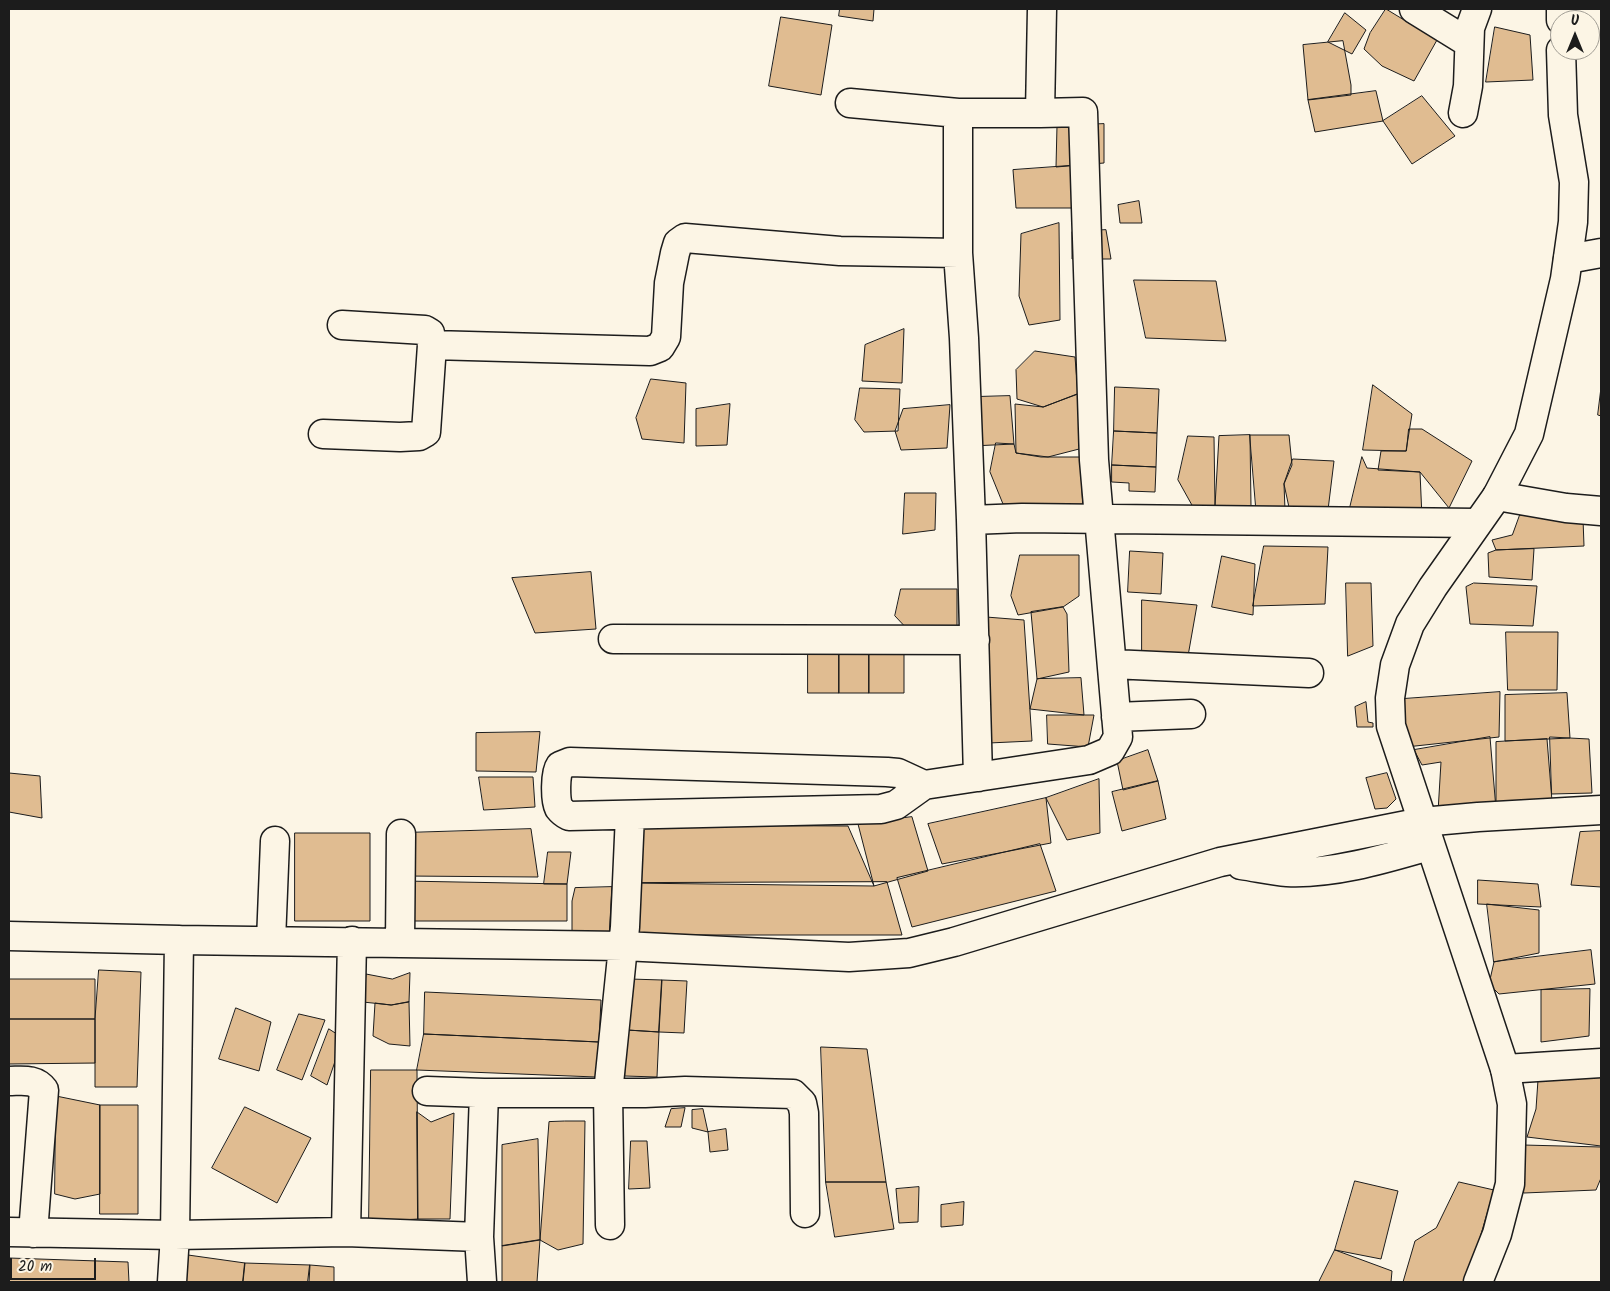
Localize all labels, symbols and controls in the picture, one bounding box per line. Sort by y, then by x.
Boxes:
north arrow [1550,10,1600,60]
text: U [1571,10,1579,32]
scale bar [12,1248,99,1280]
text: 20 m [18,1255,52,1279]

